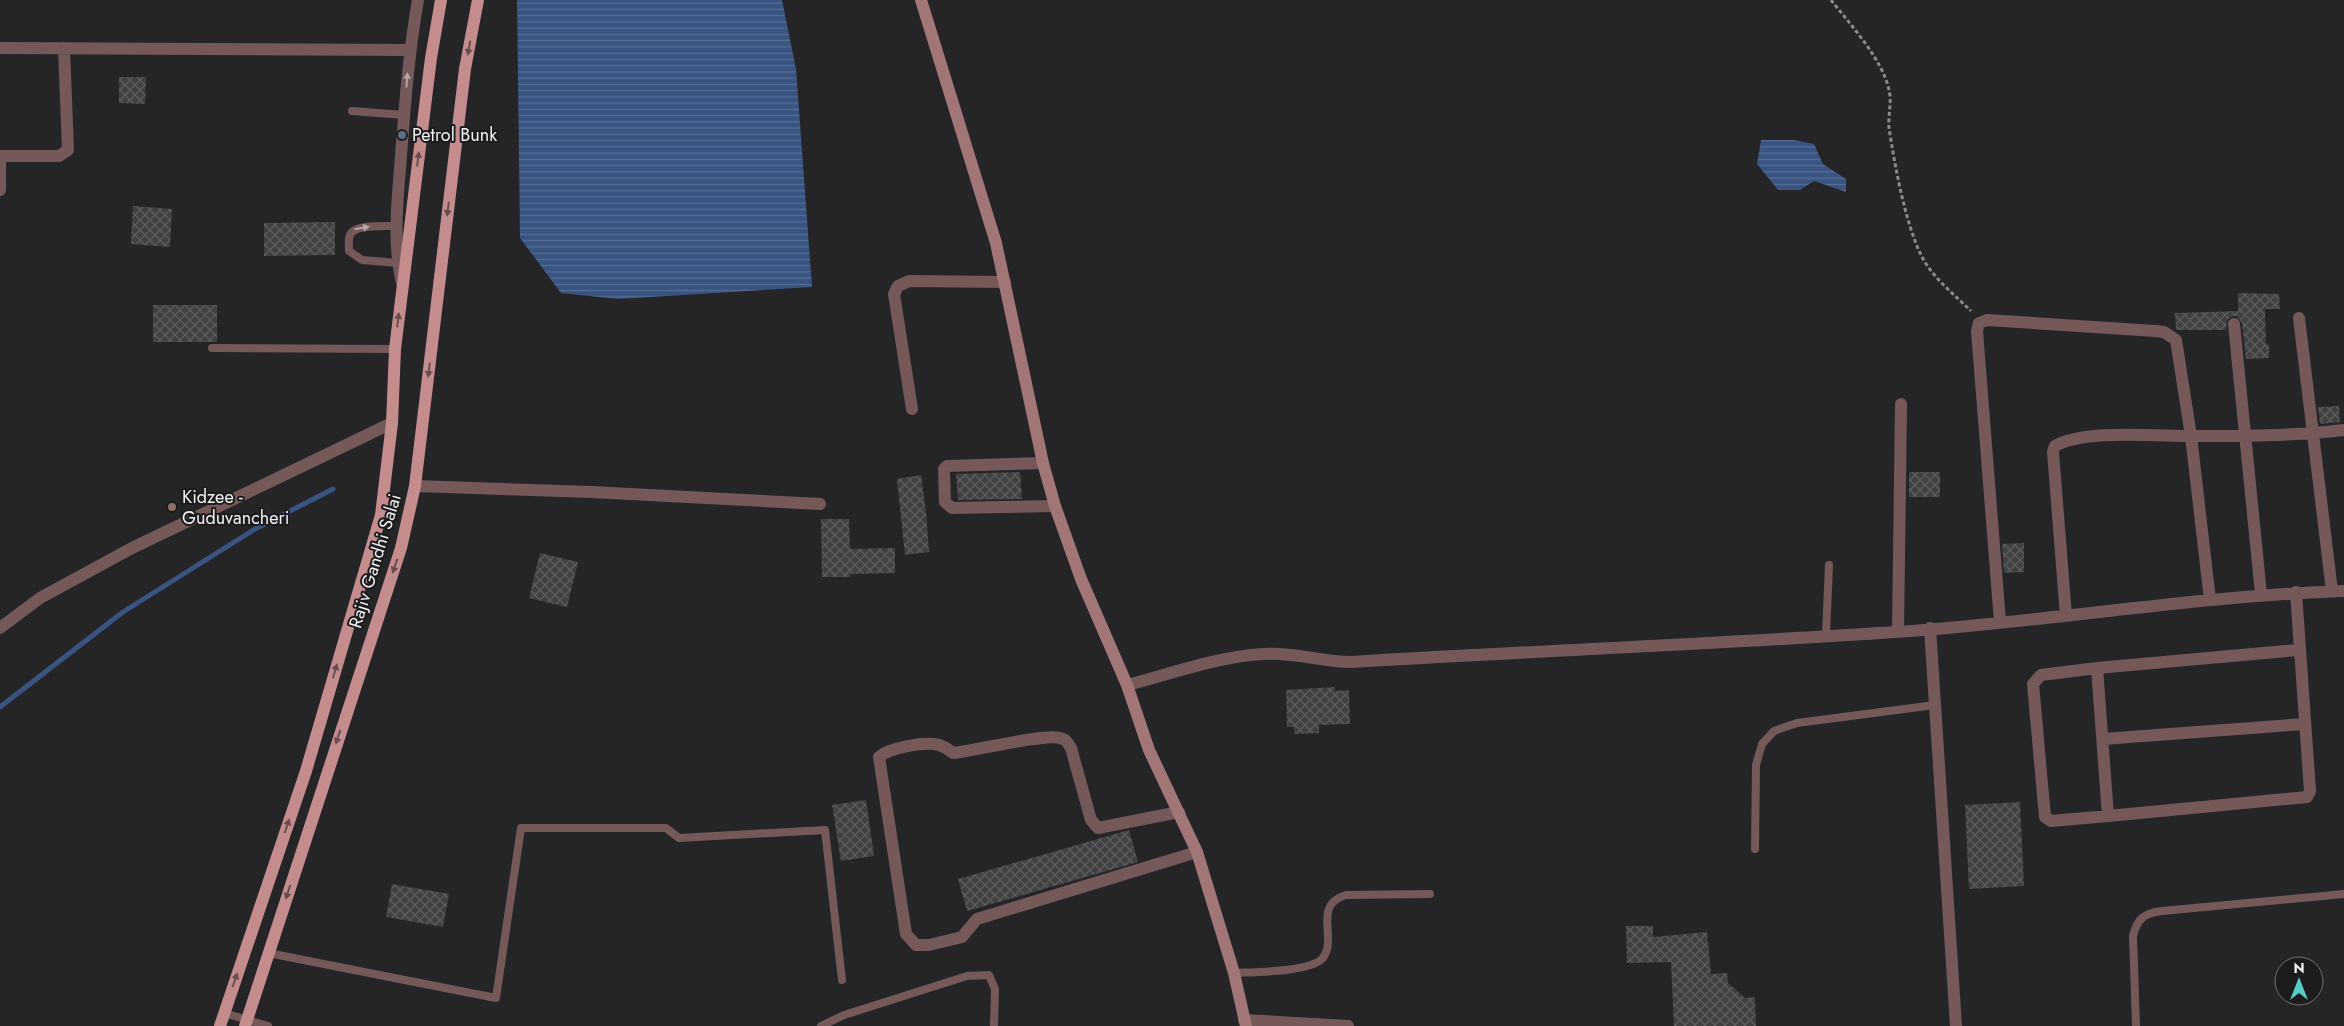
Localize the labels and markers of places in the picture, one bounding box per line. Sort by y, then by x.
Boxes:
place label: Petrol Bunk [412,122,497,148]
marker: Petrol Bunk [396,129,408,141]
place label: Kidzee - Guduvancheri [182,484,289,531]
marker: Kidzee - Guduvancheri [166,501,178,513]

